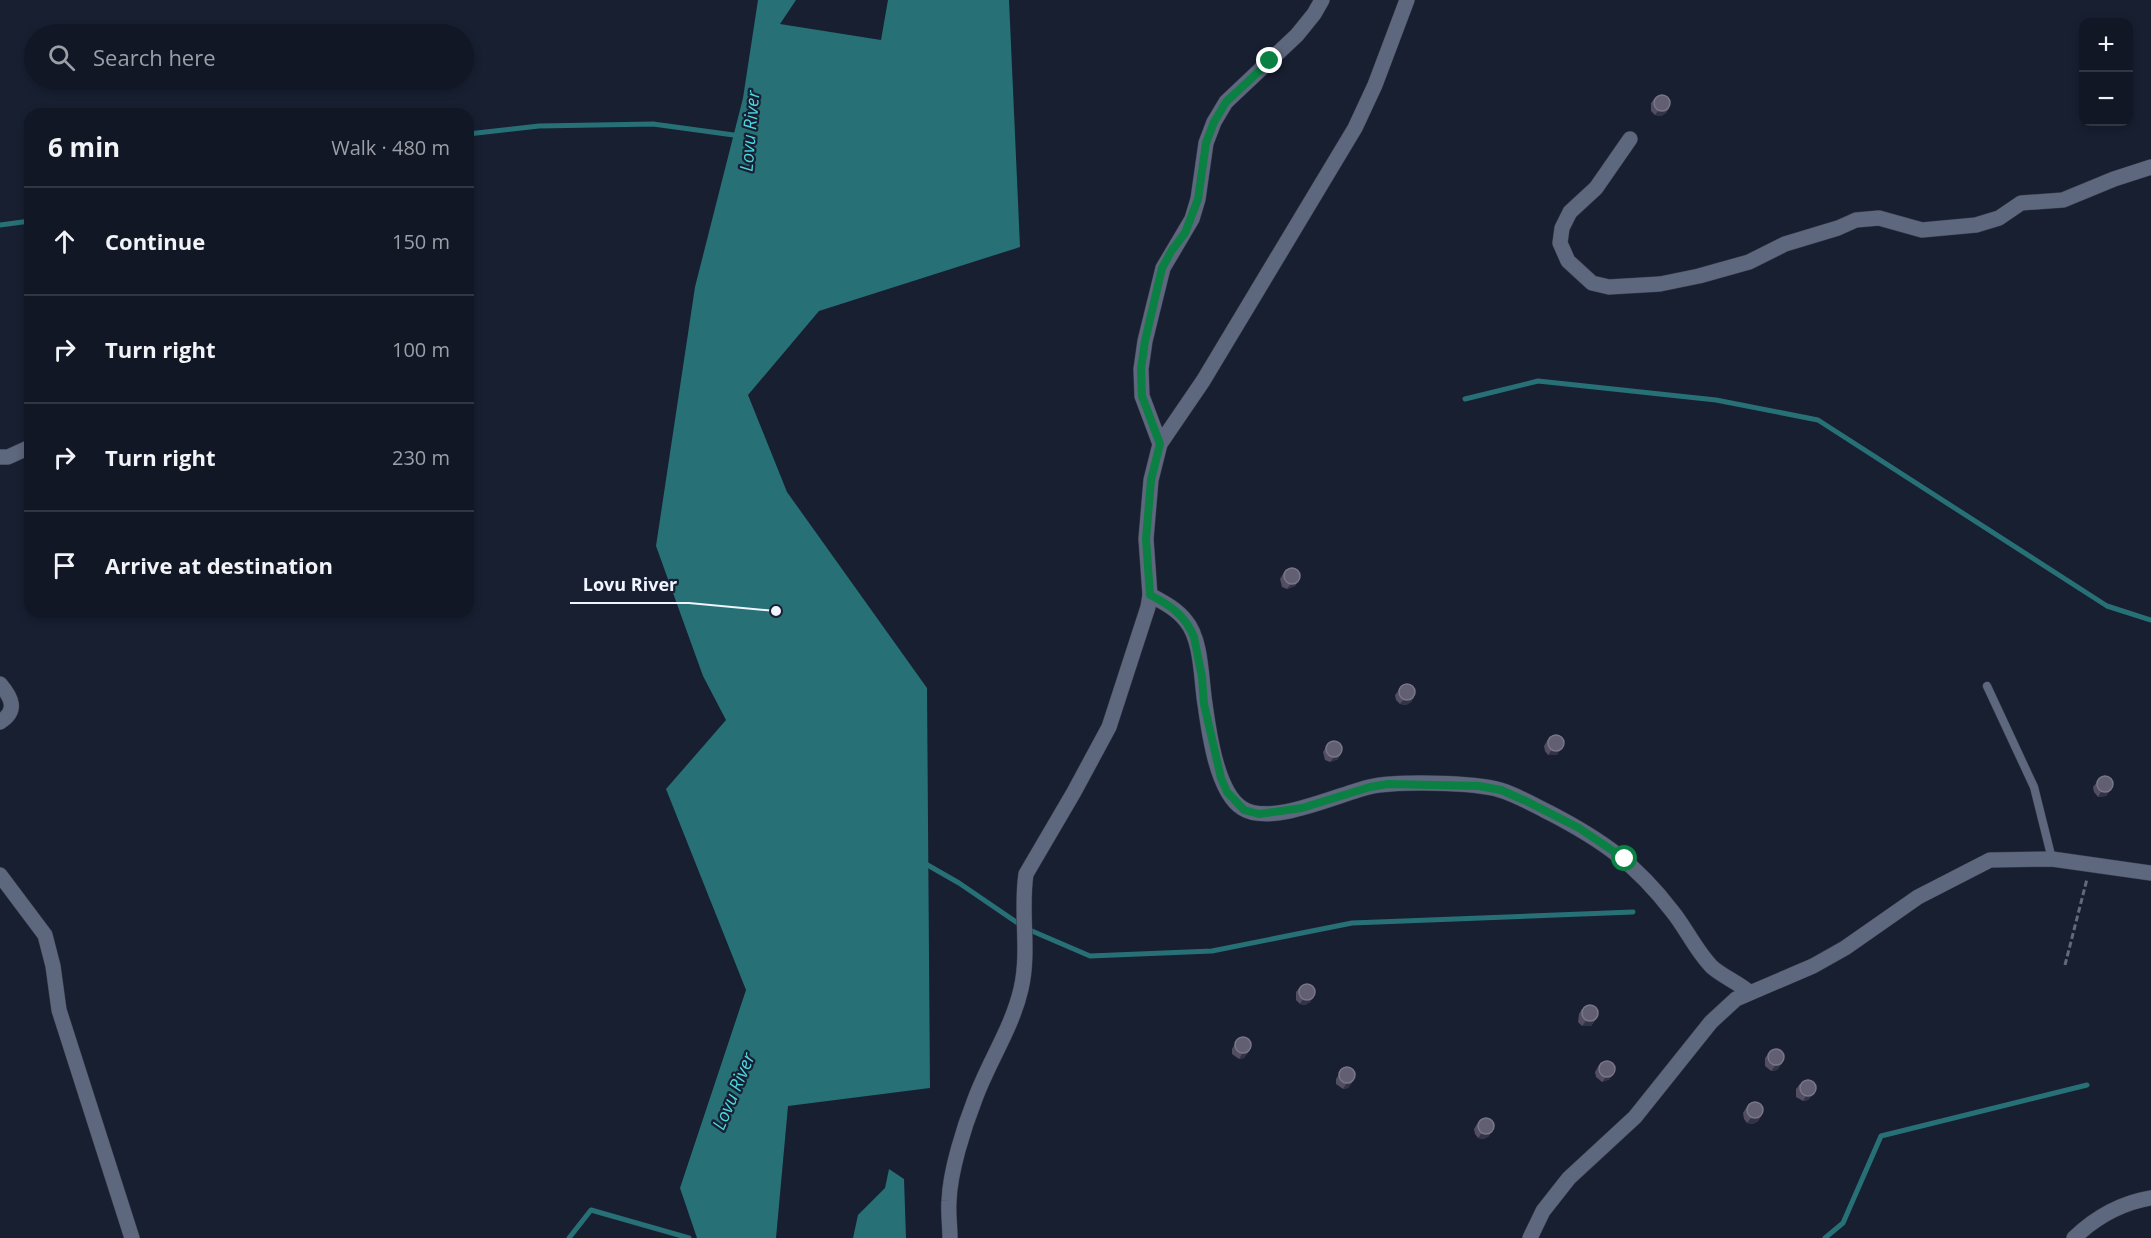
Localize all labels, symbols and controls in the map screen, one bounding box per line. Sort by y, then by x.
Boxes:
map controls [2079,18,2133,126]
button: + [2079,18,2133,72]
search box [24,24,474,90]
icon: search [45,41,78,74]
text: Search here [93,42,216,72]
route end [1256,47,1282,73]
button: − [2079,72,2133,126]
water label: Lovu River [734,89,765,173]
text: 6 min [48,129,120,165]
text: Walk · 480 m [331,134,450,161]
icon: ahead [48,225,81,258]
text: Continue [105,226,205,256]
text: 150 m [392,228,450,255]
icon: right [48,333,81,366]
text: Turn right [105,334,216,364]
text: 100 m [392,336,450,363]
icon: right [48,441,81,474]
text: Turn right [105,442,216,472]
text: 230 m [392,444,450,471]
icon: arrive [48,549,81,582]
text: Arrive at destination [105,550,333,580]
callout: Lovu River [570,567,689,603]
text: Lovu River [583,572,677,596]
route start [1611,845,1637,871]
water label: Lovu River [706,1048,760,1133]

